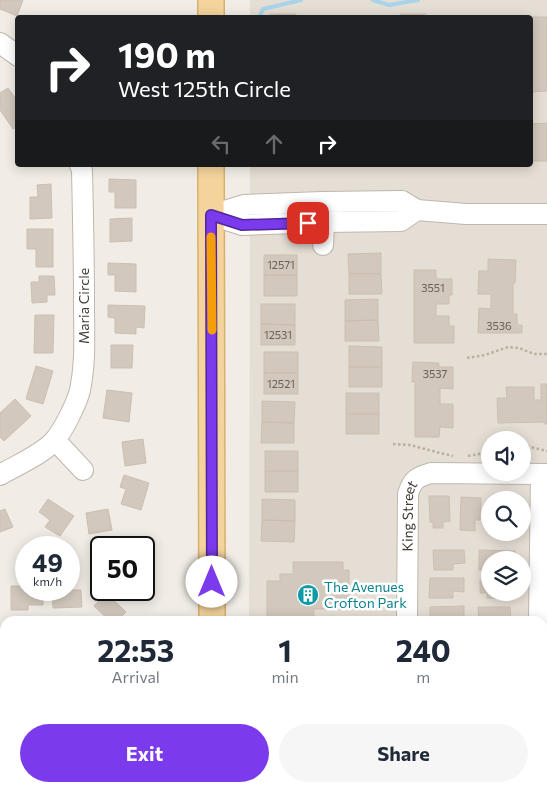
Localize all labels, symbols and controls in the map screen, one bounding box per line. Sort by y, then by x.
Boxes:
text: 190 m [118,32,216,75]
icon: right [35,35,100,100]
text: West 125th Circle [118,75,291,102]
icon: left [207,130,235,158]
icon: ahead [260,130,288,158]
icon: right [313,130,341,158]
pin [287,202,329,244]
icon: arrive [294,209,322,237]
house number: 12571 [267,258,295,271]
street label: Maria Circle [75,268,92,344]
house number: 3551 [421,281,445,294]
house number: 3536 [486,319,512,332]
house number: 12531 [264,328,292,341]
house number: 3537 [423,367,448,380]
house number: 12521 [267,377,295,390]
map controls [481,431,531,601]
button: sound [481,431,531,481]
street label: King Street [399,477,420,552]
button: search [481,491,531,541]
speed limit sign: 50 [90,536,155,601]
text: 49 [32,547,63,577]
button: layers [481,551,531,601]
position arrow [185,555,237,607]
text: km/h [33,574,62,588]
place label: The Avenues Crofton Park [324,578,407,611]
building icon: The Avenues Crofton Park [296,583,320,607]
text: 22:53 [97,631,174,668]
text: 1 [278,631,292,668]
text: 240 [396,631,451,668]
text: Arrival [111,667,160,686]
text: min [271,667,299,686]
text: m [416,667,430,686]
button: Exit [20,724,269,782]
button: Share [279,724,528,782]

